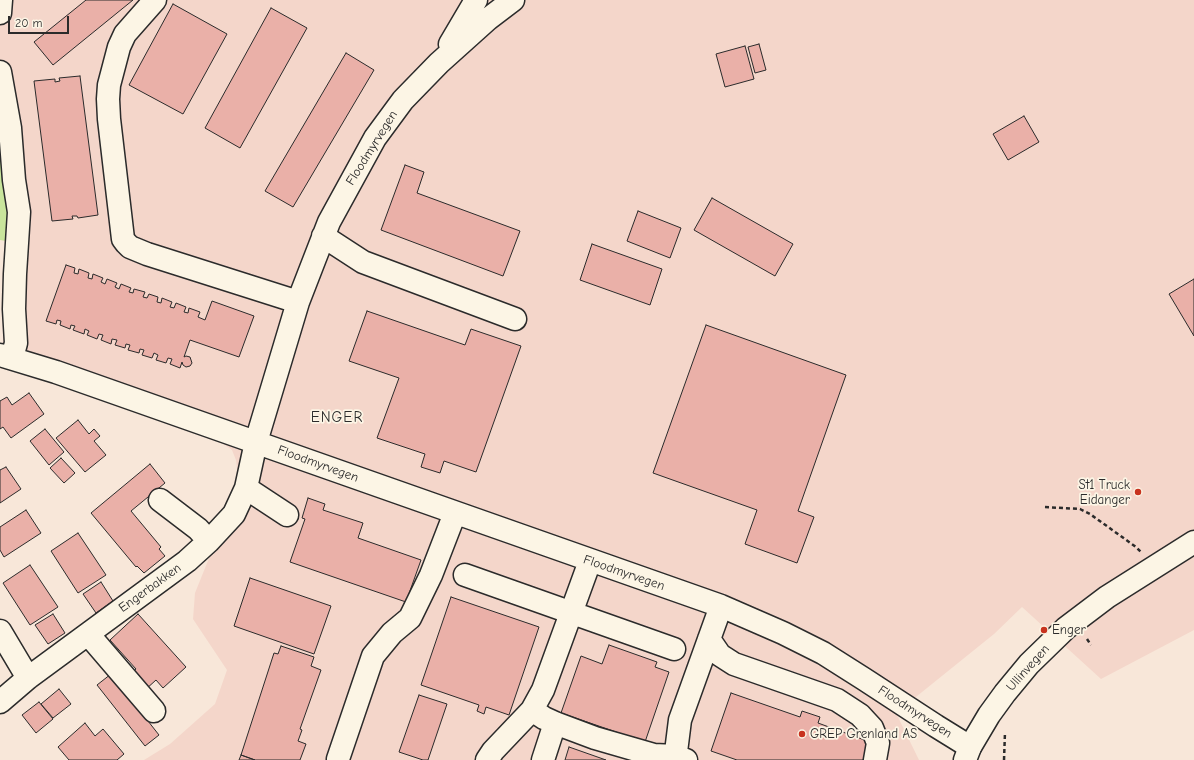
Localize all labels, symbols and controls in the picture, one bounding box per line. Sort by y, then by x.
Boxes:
scale bar [10,8,71,34]
text: 20 m [15,16,43,30]
street label: Floodmyrvegen [343,108,401,188]
district label: ENGER [311,409,363,427]
street label: Floodmyrvegen [275,442,361,486]
place label: St1 Truck Eidanger [1078,477,1130,508]
marker: St1 Truck Eidanger [1133,487,1143,497]
street label: Floodmyrvegen [581,552,667,594]
street label: Engerbakken [116,560,184,616]
place label: Enger [1052,622,1086,638]
marker: Enger [1039,625,1049,635]
street label: Ullinvegen [1003,642,1053,694]
street label: Floodmyrvegen [875,682,955,742]
place label: GREP Grenland AS [810,726,917,742]
marker: GREP Grenland AS [797,729,807,739]

